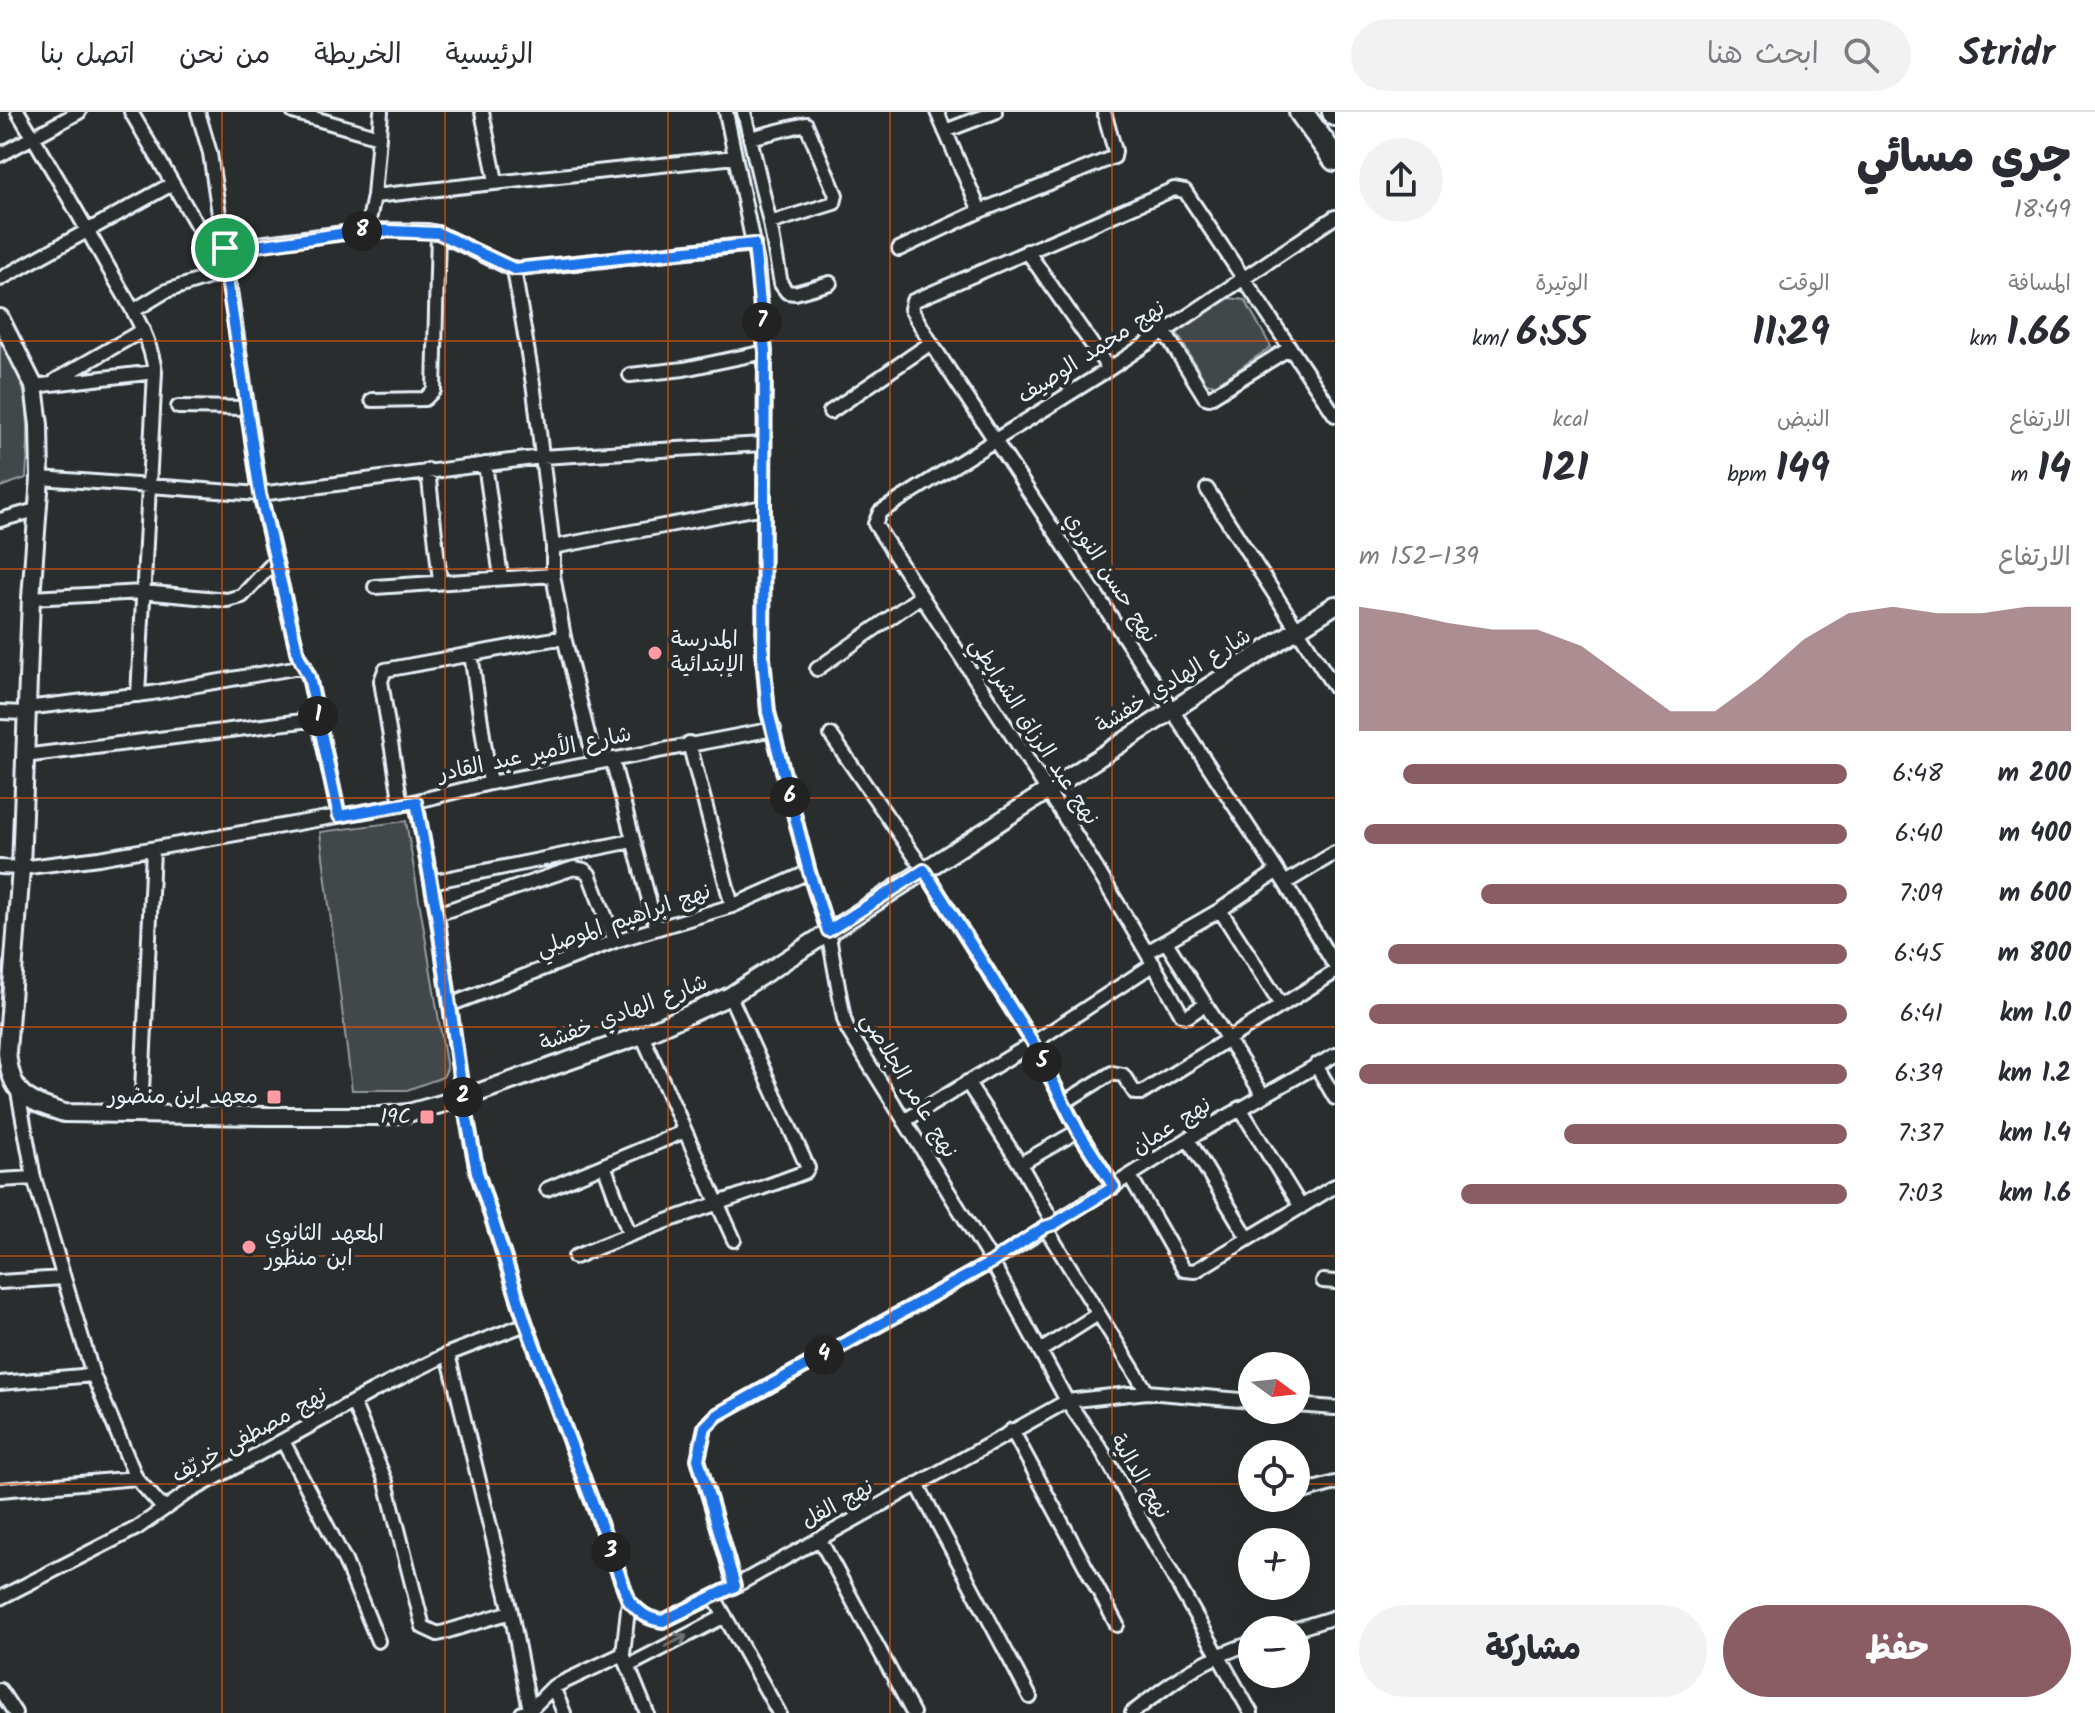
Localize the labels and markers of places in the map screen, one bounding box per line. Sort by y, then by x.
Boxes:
pin: 8 [342,211,382,251]
pin [191,214,259,282]
pin: 7 [742,302,782,342]
place label: المدرسة الإبتدائية [671,623,744,683]
marker: المدرسة الإبتدائية [646,644,664,662]
pin: 1 [298,696,338,736]
pin: 6 [770,777,810,817]
pin: 5 [1022,1042,1062,1082]
pin: 2 [443,1077,483,1117]
place label: معهد ابن منضور [106,1080,258,1115]
marker: معهد ابن منضور [265,1088,283,1106]
place label: 19C [380,1100,411,1135]
marker: 19C [418,1108,436,1126]
place label: المعهد الثانوي ابن منظور [263,1217,384,1277]
marker: المعهد الثانوي ابن منظور [240,1238,258,1256]
pin: 4 [804,1335,844,1375]
pin: 3 [591,1532,631,1572]

